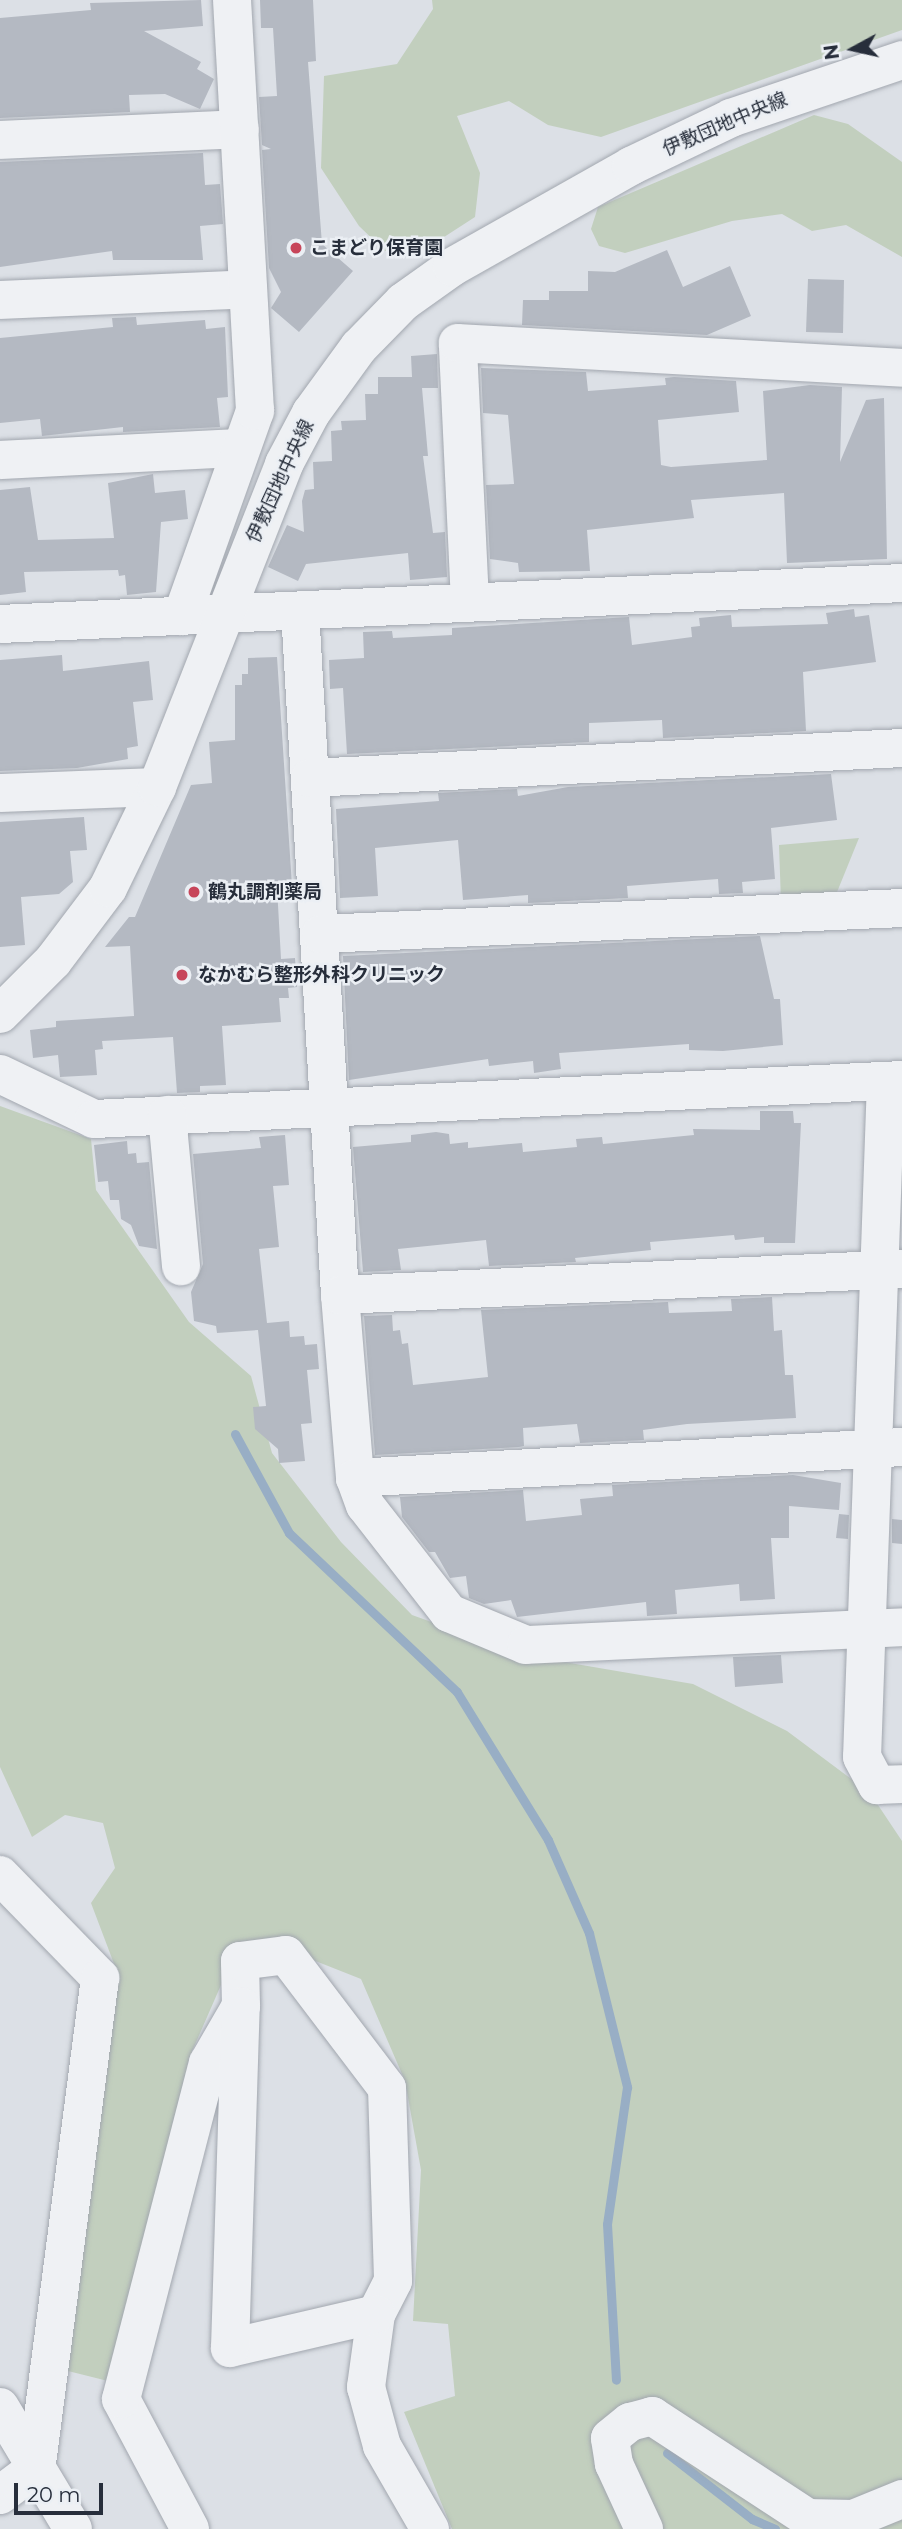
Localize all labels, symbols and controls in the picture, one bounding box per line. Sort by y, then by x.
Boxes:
north arrow [818,14,888,84]
text: N [819,43,844,61]
street label: 伊敷団地中央線 [659,88,791,160]
place label: こまどり保育園 [310,237,443,259]
marker: こまどり保育園 [288,240,304,256]
street label: 伊敷団地中央線 [242,416,318,546]
place label: 鶴丸調剤薬局 [208,881,322,903]
marker: 鶴丸調剤薬局 [186,884,202,900]
place label: なかむら整形外科クリニック [198,964,445,986]
marker: なかむら整形外科クリニック [172,965,192,985]
scale bar [18,2470,107,2514]
text: 20 m [27,2482,81,2507]

